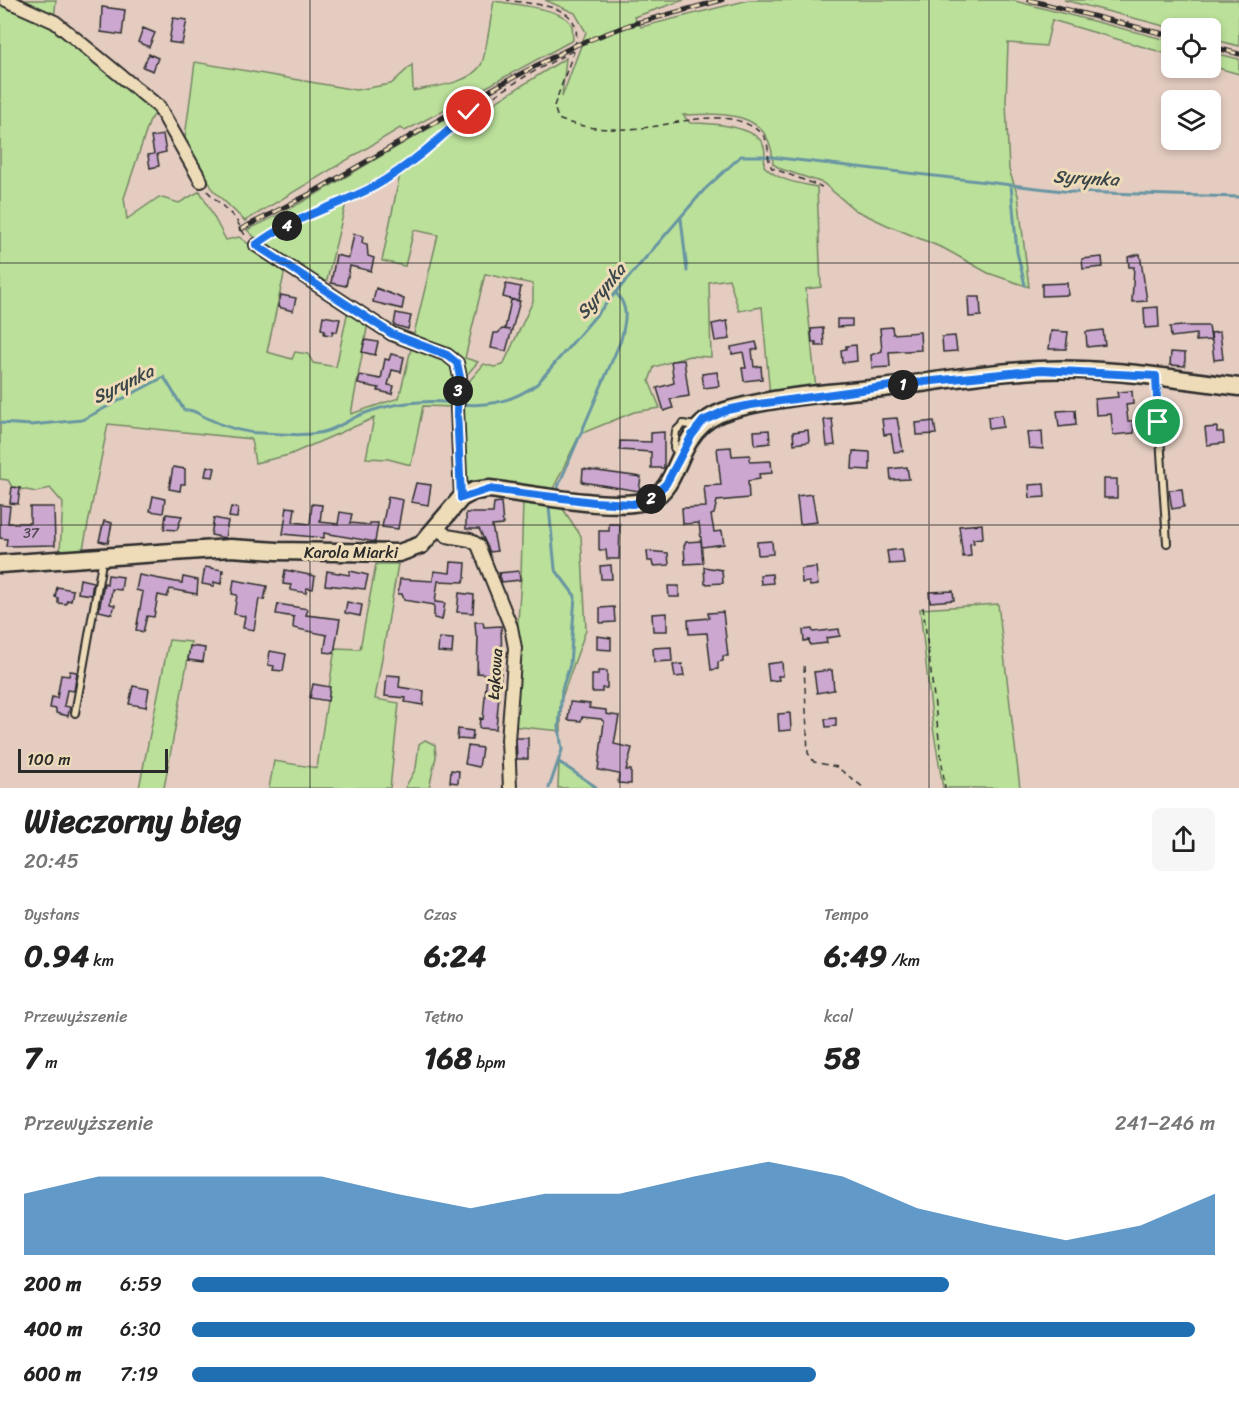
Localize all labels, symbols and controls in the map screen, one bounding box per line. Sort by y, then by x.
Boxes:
map controls [1161,18,1221,150]
button: locate [1161,18,1221,78]
pin [443,86,494,137]
button: layers [1161,90,1221,150]
icon: check [452,95,485,128]
water label: Syrynka [1052,160,1122,196]
pin: 4 [272,211,302,241]
text: 4 [282,211,292,240]
water label: Syrynka [568,254,636,326]
water label: Syrynka [87,354,161,413]
pin: 1 [888,370,918,400]
text: 1 [900,370,906,399]
pin: 3 [443,376,473,406]
text: 3 [454,376,462,405]
pin [1132,396,1183,447]
icon: arrive [1141,405,1174,438]
pin: 2 [636,484,666,514]
text: 2 [646,484,656,513]
house number: 37 [23,521,40,546]
street label: Karola Miarki [304,538,399,567]
street label: Łąkowa [479,647,511,701]
text: 100 m [27,745,71,774]
scale bar [18,746,168,774]
text: Wieczorny bieg [24,792,241,850]
button: share [1152,808,1215,871]
text: 20:45 [24,844,79,879]
text: Dystans [24,900,80,929]
text: Czas [424,900,457,929]
text: Tempo [824,900,869,929]
text: 0.94 [24,929,89,983]
text: 6:24 [424,929,486,983]
text: 6:49 [824,929,887,983]
text: km [89,946,114,975]
text: /km [887,946,920,975]
text: Przewyższenie [24,1002,128,1031]
text: Tętno [424,1002,463,1031]
text: kcal [824,1002,853,1031]
text: 7 [24,1031,41,1085]
text: 168 [424,1031,472,1085]
text: 58 [824,1031,860,1085]
text: m [41,1048,58,1077]
text: bpm [472,1048,506,1077]
text: Przewyższenie [24,1106,153,1141]
text: 241–246 m [1115,1106,1215,1141]
text: 200 m [24,1267,81,1302]
text: 6:59 [120,1267,162,1302]
text: 400 m [24,1312,82,1347]
text: 6:30 [120,1312,161,1347]
text: 600 m [24,1357,81,1392]
text: 7:19 [120,1357,158,1392]

